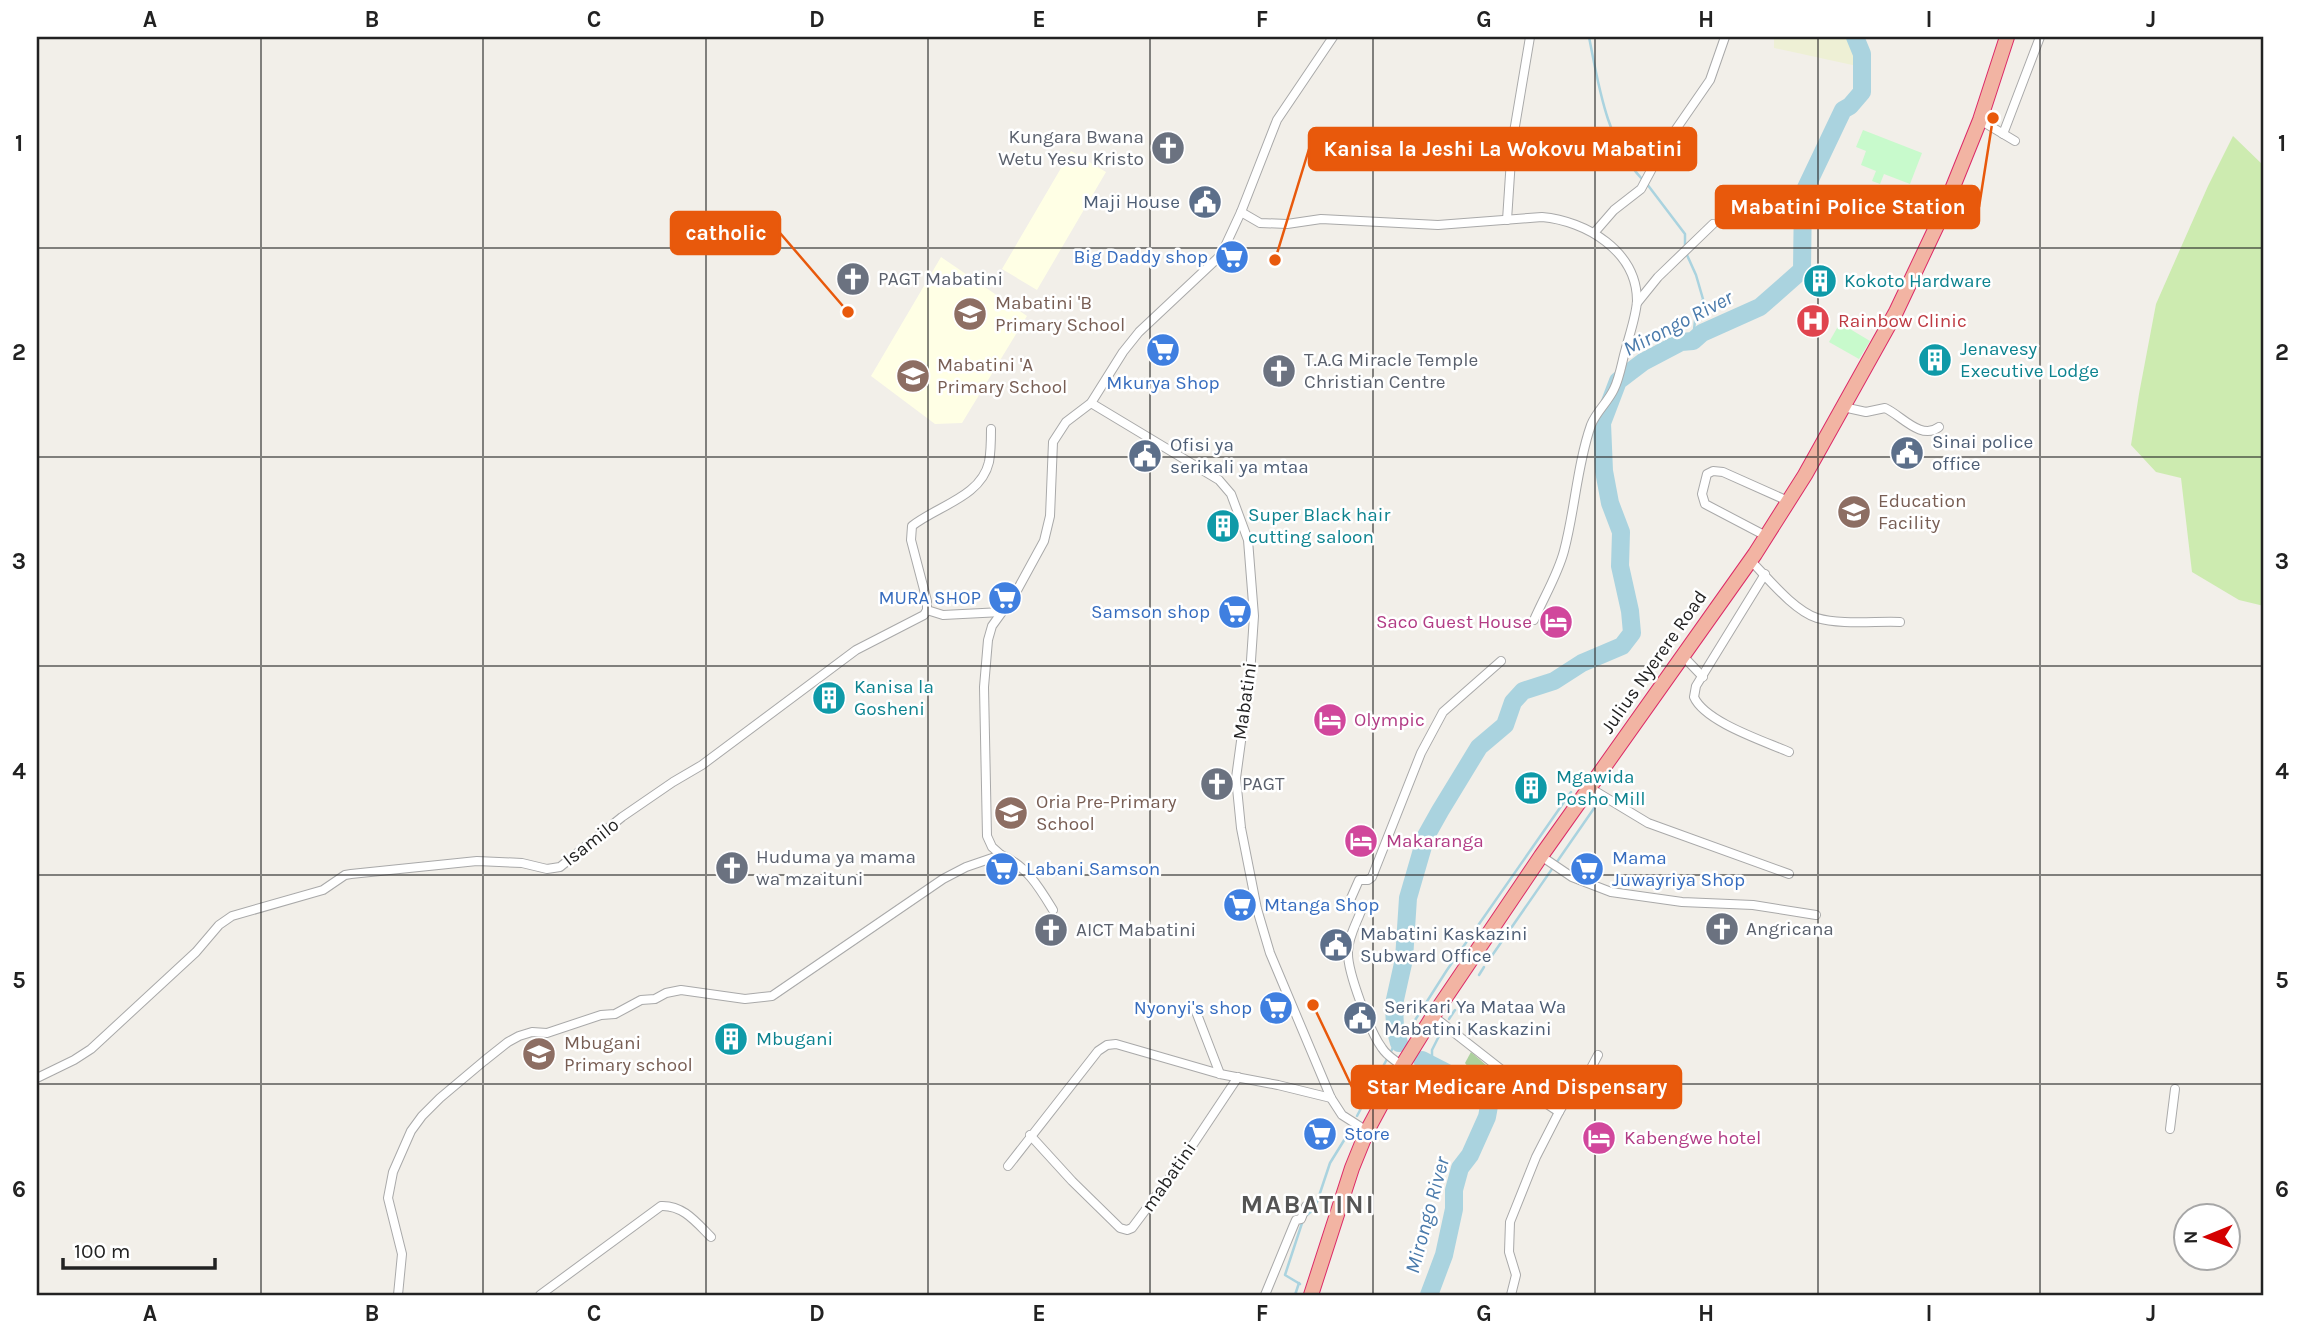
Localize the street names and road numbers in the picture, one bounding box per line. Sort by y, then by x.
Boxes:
street label: Julius Nyerere Road [1596,586,1712,738]
street label: Mabatini [1229,661,1261,741]
street label: Isamilo [559,813,623,871]
street label: mabatini [1137,1138,1201,1216]

